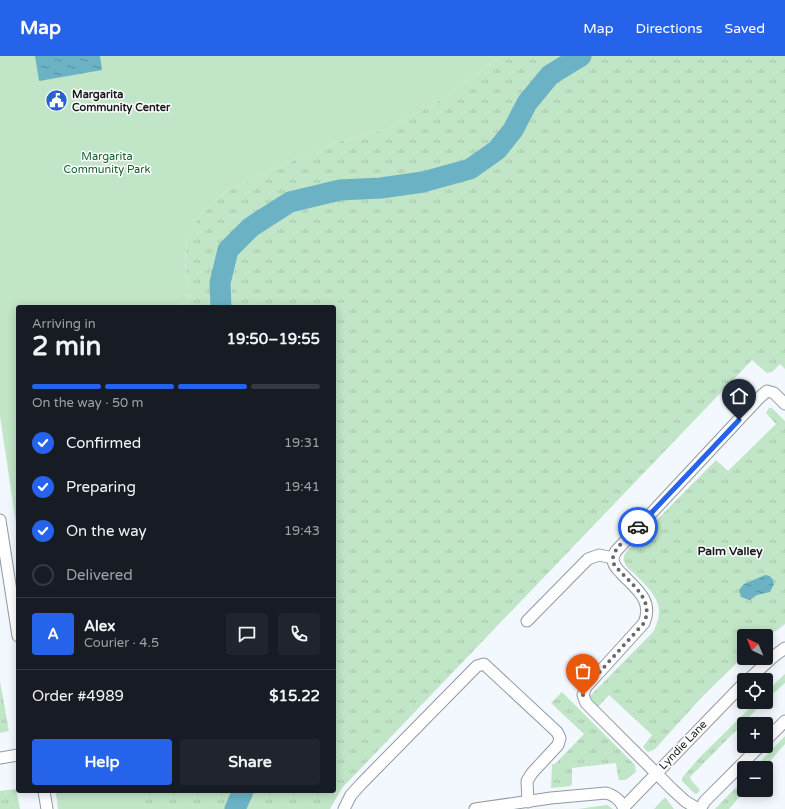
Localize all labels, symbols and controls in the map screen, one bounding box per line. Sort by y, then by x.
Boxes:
text: Map [20,17,61,39]
text: Map [583,20,614,37]
text: Directions [636,20,703,37]
text: Saved [725,20,765,37]
public building icon: Margarita Community Center [43,87,69,113]
place label: Margarita Community Center [72,88,171,115]
park label: Margarita Community Park [64,150,150,176]
text: Arriving in [32,316,96,332]
text: 19:50–19:55 [227,330,320,348]
text: 2 min [32,331,101,362]
pin [722,379,756,420]
icon: home [728,385,750,407]
text: On the way · 50 m [32,395,144,411]
icon: check [32,432,54,454]
text: Confirmed [66,434,141,452]
text: 19:31 [284,435,320,451]
icon: check [32,476,54,498]
text: Preparing [66,478,136,496]
text: 19:41 [284,479,320,495]
courier [618,507,658,547]
icon: car [627,516,649,538]
icon: check [32,520,54,542]
text: On the way [66,522,146,540]
text: 19:43 [284,523,320,539]
district label: Palm Valley [697,544,763,559]
text: Delivered [66,566,133,584]
button: chat [226,613,268,655]
button: phone [278,613,320,655]
text: Alex [84,617,115,635]
text: A [47,625,59,643]
north arrow [737,629,773,665]
map controls [737,629,773,797]
text: Courier · 4.5 [84,635,159,651]
pin [566,654,600,695]
icon: bag [572,660,594,682]
button: locate [737,673,773,709]
text: Order #4989 [32,687,124,705]
text: $15.22 [269,687,320,705]
button: + [737,717,773,753]
street label: Lyndie Lane [656,718,710,772]
button: Help [32,739,172,785]
button: Share [180,739,320,785]
button: − [737,761,773,797]

